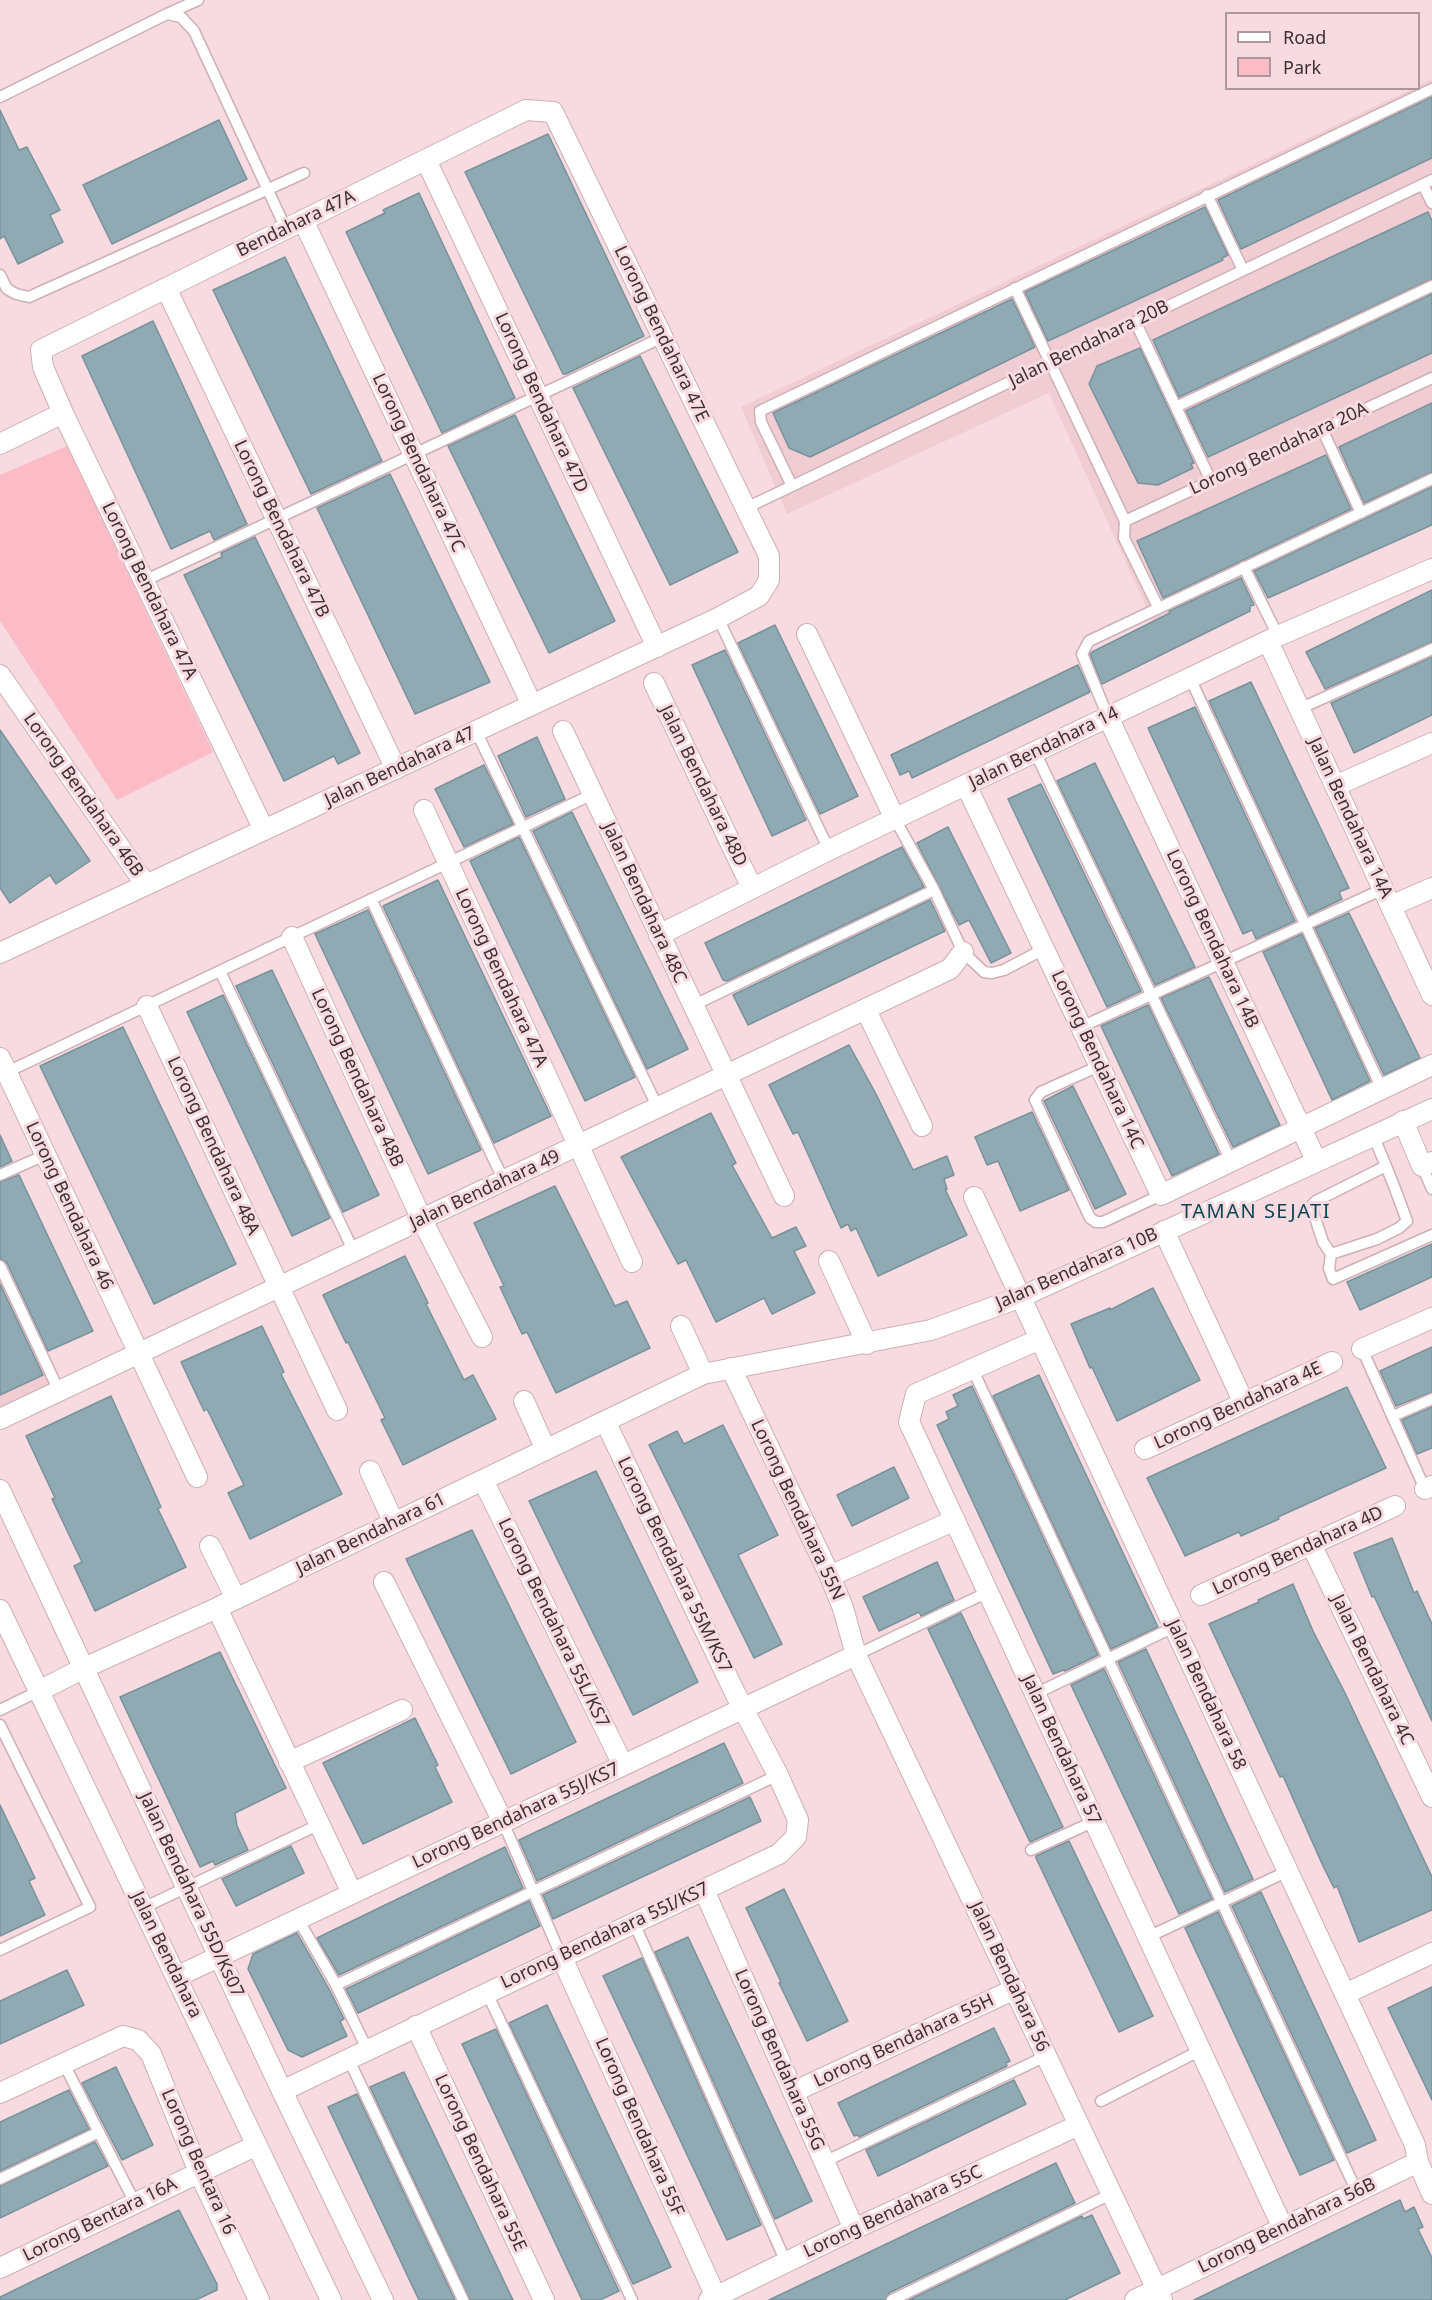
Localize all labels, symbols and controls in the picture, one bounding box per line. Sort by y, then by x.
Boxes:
legend [1225,12,1420,90]
text: Road [1283,25,1326,49]
text: Park [1283,55,1321,79]
street label: Bendahara 47A [233,186,359,262]
street label: Lorong Bendahara 47E [609,243,713,425]
street label: Jalan Bendahara 20B [1006,296,1172,392]
street label: Lorong Bendahara 47D [490,310,592,496]
street label: Lorong Bendahara 47C [367,370,469,556]
street label: Lorong Bendahara 20A [1186,398,1372,500]
street label: Lorong Bendahara 47B [229,437,333,621]
street label: Lorong Bendahara 47A [97,499,201,683]
street label: Jalan Bendahara 48D [655,702,751,870]
street label: Jalan Bendahara 14 [966,702,1122,794]
street label: Lorong Bendahara 46B [18,709,148,881]
street label: Jalan Bendahara 47 [321,723,479,811]
street label: Jalan Bendahara 14A [1303,734,1397,902]
street label: Jalan Bendahara 48C [597,819,691,987]
street label: Lorong Bendahara 14B [1161,846,1263,1032]
street label: Lorong Bendahara 47A [450,885,552,1071]
street label: Lorong Bendahara 14C [1046,967,1148,1153]
street label: Lorong Bendahara 48B [306,985,408,1171]
street label: Lorong Bendahara 48A [162,1053,264,1239]
street label: Lorong Bendahara 46 [21,1119,117,1293]
street label: Jalan Bendahara 49 [406,1146,564,1234]
district label: TAMAN SEJATI [1181,1200,1331,1224]
street label: Jalan Bendahara 10B [993,1224,1161,1314]
street label: Lorong Bendahara 4E [1151,1358,1325,1454]
street label: Lorong Bendahara 55N [746,1416,848,1604]
street label: Lorong Bendahara 55M/KS7 [612,1454,736,1676]
street label: Jalan Bendahara 61 [293,1488,449,1580]
street label: Lorong Bendahara 4D [1209,1502,1387,1600]
street label: Lorong Bendahara 55L/KS7 [493,1515,613,1731]
street label: Jalan Bendahara 4C [1326,1591,1418,1749]
street label: Jalan Bendahara 58 [1162,1616,1250,1774]
street label: Jalan Bendahara 57 [1017,1671,1105,1829]
street label: Lorong Bendahara 55J/KS7 [409,1758,623,1874]
street label: Jalan Bendahara 55D/Ks07 [134,1789,248,2001]
street label: Lorong Bendahara 55I/KS7 [498,1878,712,1994]
street label: Jalan Bendahara [126,1888,206,2022]
street label: Jalan Bendahara 56 [965,1898,1053,2056]
street label: Lorong Bendahara 55G [729,1966,829,2154]
street label: Lorong Bendahara 55H [810,1990,998,2092]
street label: Lorong Bendahara 55F [590,2035,688,2219]
street label: Lorong Bendahara 55E [429,2071,531,2255]
street label: Lorong Bentara 16 [156,2086,240,2238]
street label: Lorong Bendahara 55C [800,2161,986,2263]
street label: Lorong Bentara 16A [19,2173,181,2267]
street label: Lorong Bendahara 56B [1195,2174,1379,2278]

